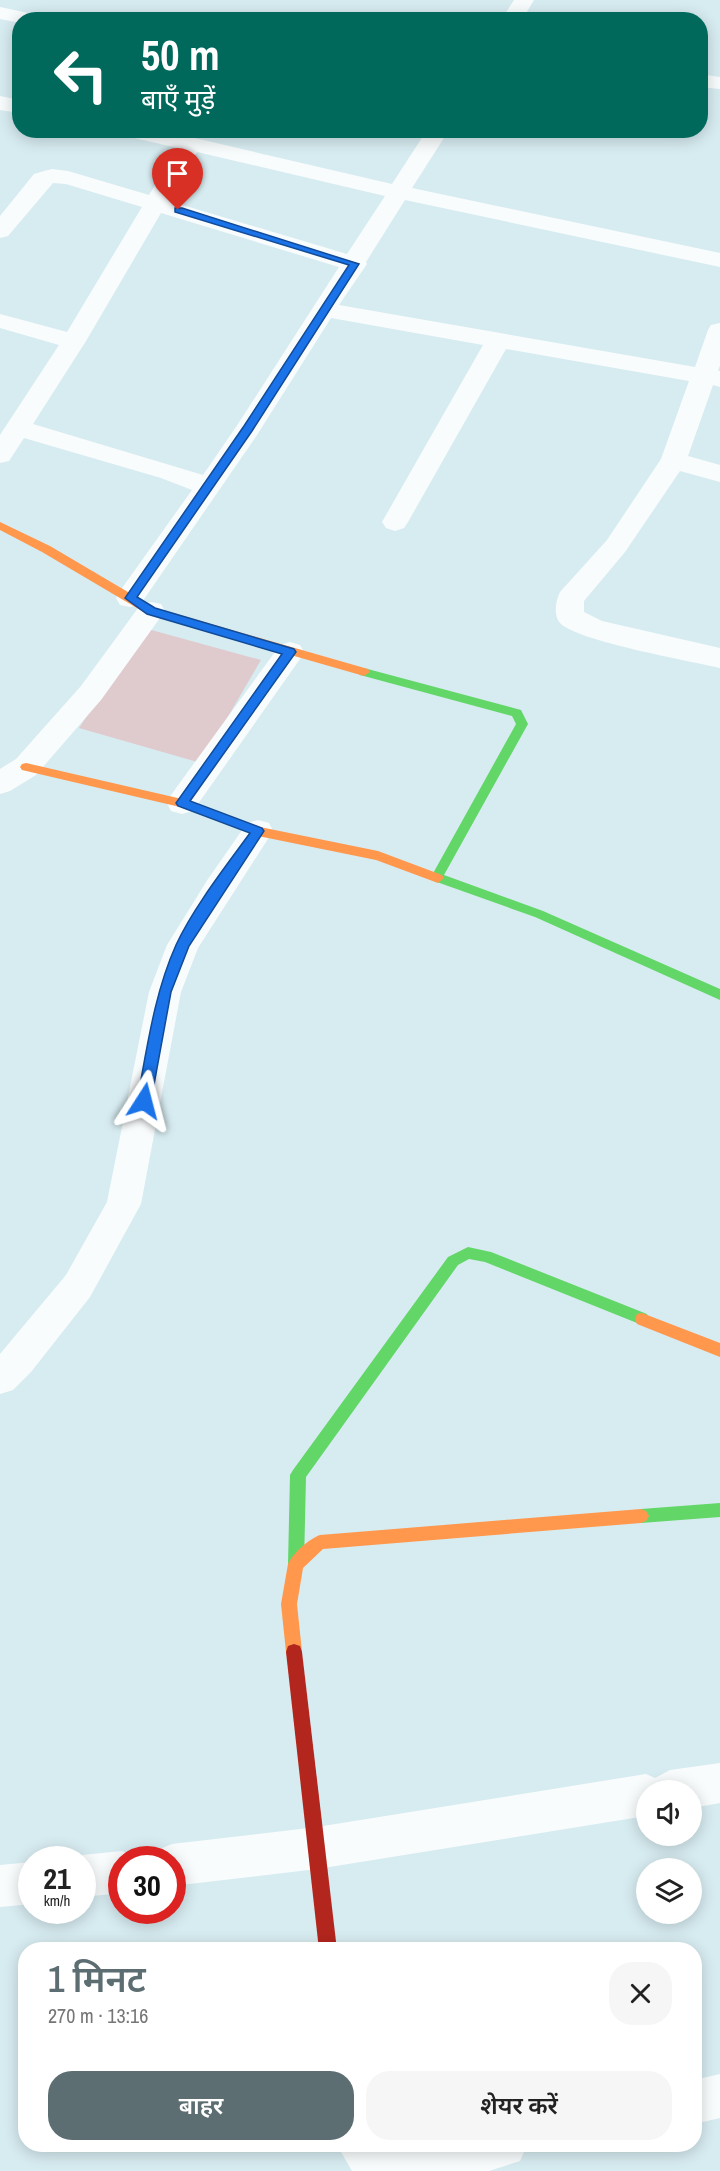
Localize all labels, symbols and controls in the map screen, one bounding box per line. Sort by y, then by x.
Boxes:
text: 50 m [141,27,220,83]
icon: left [42,36,120,114]
text: बाएँ मुड़ें [141,81,215,117]
pin [152,148,203,210]
icon: arrive [161,157,194,190]
position arrow [112,1069,176,1133]
map controls [636,1780,702,1924]
button: sound [636,1780,702,1846]
speed limit sign: 30 [108,1846,186,1924]
text: 21 [43,1858,71,1898]
button: layers [636,1858,702,1924]
text: km/h [44,1890,70,1911]
text: 1 मिनट [48,1955,146,2003]
button: close [609,1962,672,2025]
text: 270 m · 13:16 [48,2002,148,2029]
button: बाहर [48,2071,354,2140]
button: शेयर करें [366,2071,672,2140]

